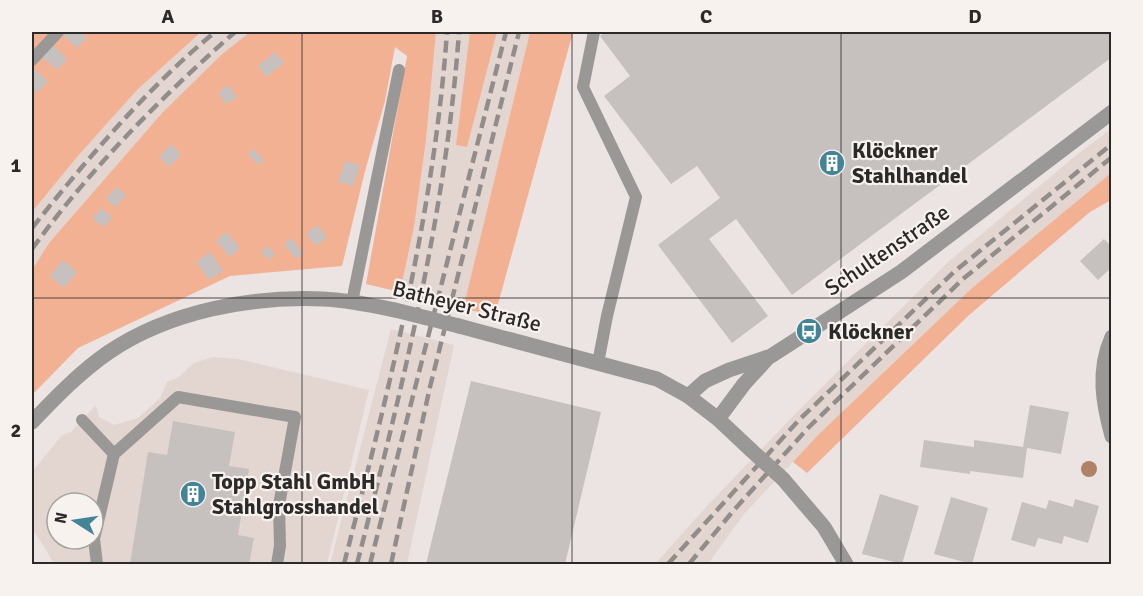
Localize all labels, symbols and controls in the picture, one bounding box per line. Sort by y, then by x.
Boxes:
text: A [162,4,175,29]
text: B [431,4,443,29]
text: C [700,4,712,29]
text: D [968,4,982,29]
place label: Klöckner Stahlhandel [852,137,968,189]
building icon: Klöckner Stahlhandel [817,148,847,178]
text: 1 [11,153,22,178]
street label: Schultenstraße [820,198,954,302]
street label: Batheyer Straße [390,274,544,338]
bus stop icon: Klöckner [794,316,824,346]
place label: Klöckner [828,318,914,345]
text: 2 [11,418,21,443]
place label: Topp Stahl GmbH Stahlgrosshandel [212,468,379,520]
building icon: Topp Stahl GmbH Stahlgrosshandel [178,479,208,509]
north arrow [45,491,105,551]
text: N [50,511,72,526]

